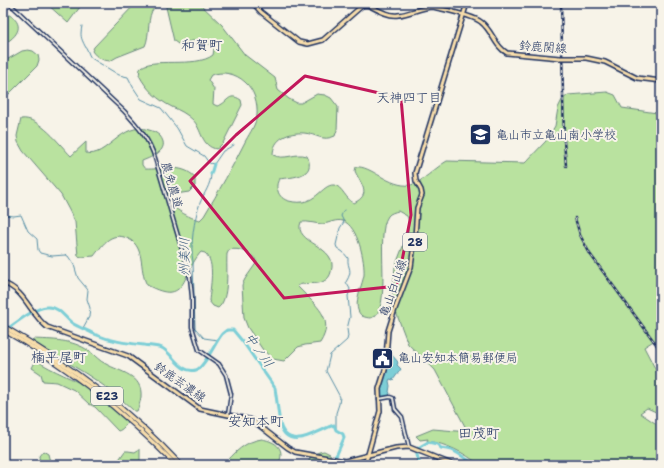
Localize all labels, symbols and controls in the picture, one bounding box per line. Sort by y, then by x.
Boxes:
district label: 和賀町 [181,36,223,54]
street label: 鈴鹿関線 [518,37,568,57]
district label: 天神四丁目 [376,89,442,106]
school or university icon: 亀山市立亀山南小学校 [468,122,494,148]
place label: 亀山市立亀山南小学校 [496,127,616,143]
street label: 農免農道 [158,160,186,210]
road number: 28 [403,233,427,251]
water label: 州美川 [175,237,193,277]
street label: 亀山白山線 [376,257,410,319]
water label: 中ノ川 [241,329,277,371]
public building icon: 亀山安知本簡易郵便局 [369,345,395,371]
district label: 楠平尾町 [31,348,87,366]
place label: 亀山安知本簡易郵便局 [398,350,518,366]
street label: 鈴鹿芸濃線 [151,358,209,406]
road number: E23 [91,387,123,405]
district label: 安知本町 [228,412,284,430]
district label: 田茂町 [458,424,500,442]

